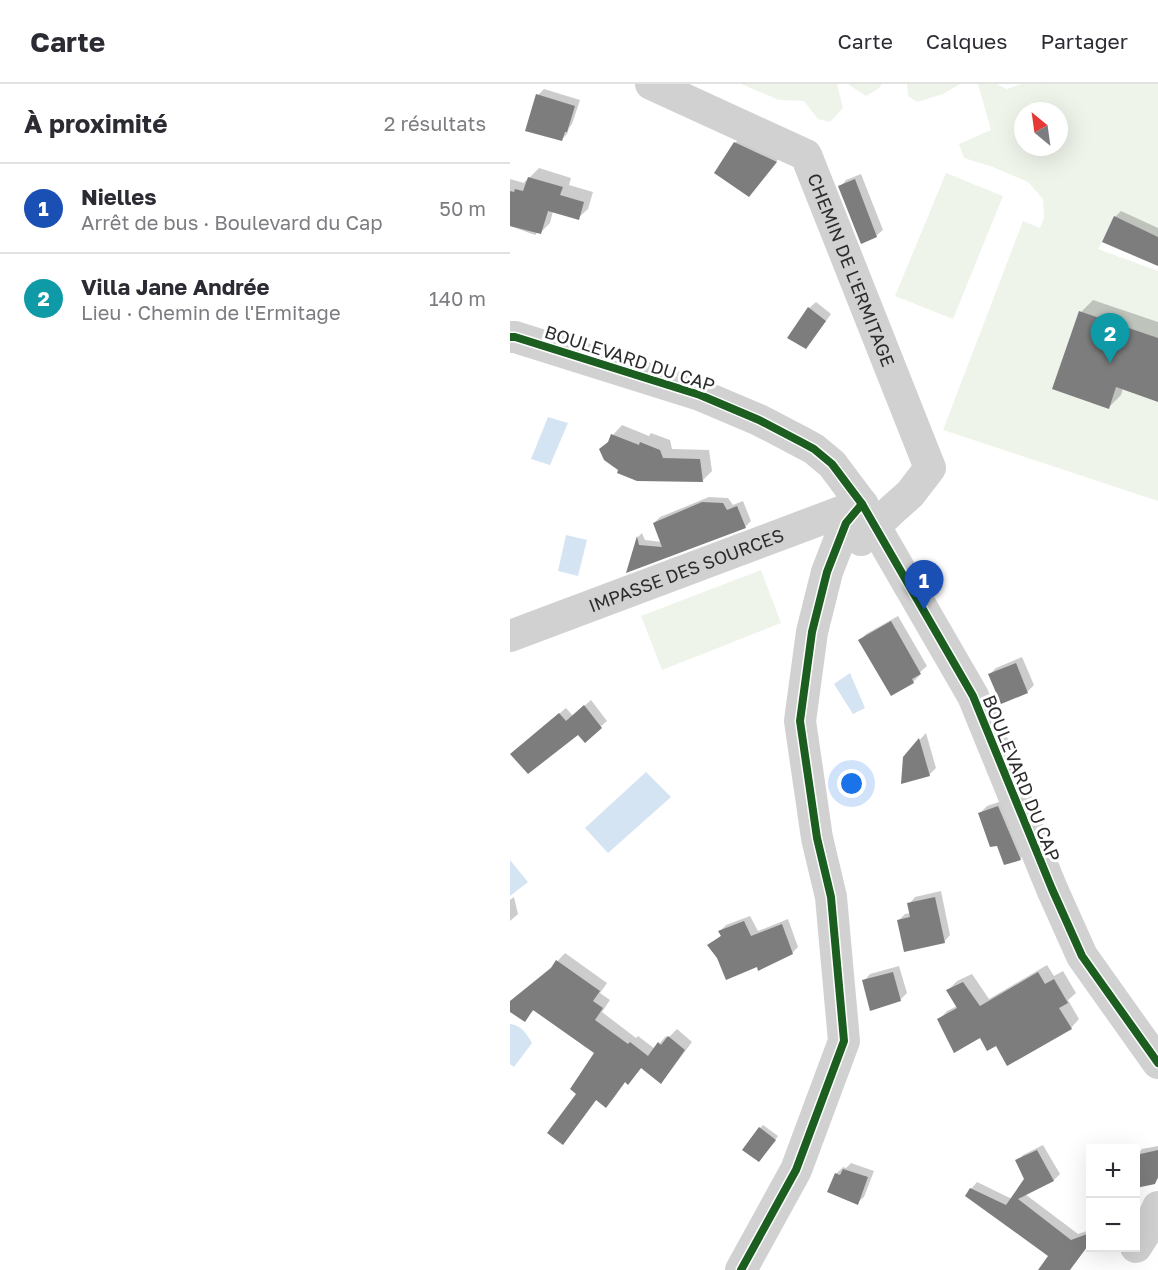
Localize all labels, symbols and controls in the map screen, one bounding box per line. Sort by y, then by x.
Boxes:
text: Carte [30,25,105,58]
text: Carte [837,28,893,54]
text: Calques [926,28,1007,54]
text: Partager [1040,28,1128,54]
north arrow [1014,102,1068,156]
text: À proximité [24,108,168,139]
text: 2 résultats [384,111,486,135]
street label: CHEMIN DE L'ERMITAGE [803,170,900,370]
text: Nielles [81,183,157,210]
text: 1 [38,196,49,220]
text: 50 m [439,196,486,220]
text: Arrêt de bus · Boulevard du Cap [81,210,383,234]
text: Villa Jane Andrée [81,273,269,300]
text: 2 [37,286,50,310]
text: 140 m [429,286,486,310]
text: Lieu · Chemin de l'Ermitage [81,300,340,324]
pin: 2 [1090,314,1130,363]
street label: BOULEVARD DU CAP [542,320,718,396]
street label: IMPASSE DES SOURCES [585,523,787,617]
pin: 1 [904,560,944,610]
street label: BOULEVARD DU CAP [979,692,1065,864]
your location [837,769,866,798]
map controls [1086,1144,1140,1252]
button: + [1086,1144,1140,1198]
button: − [1086,1198,1140,1252]

